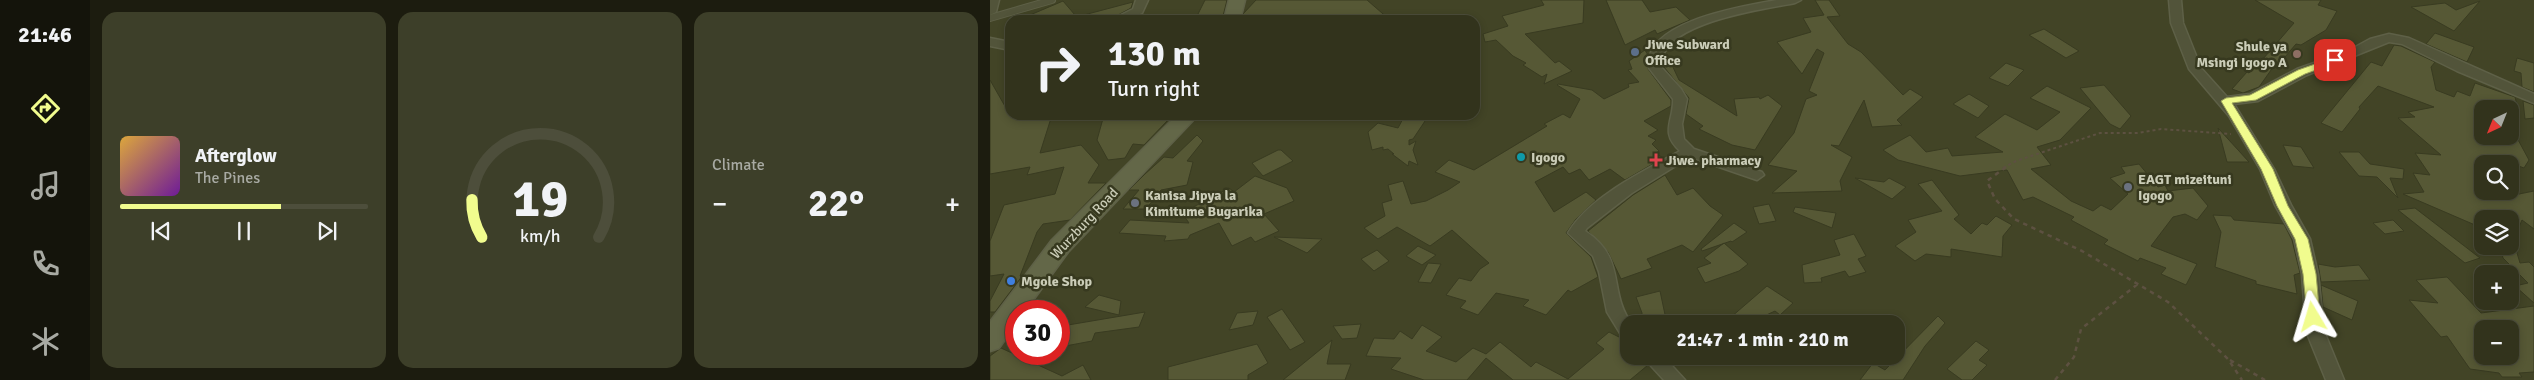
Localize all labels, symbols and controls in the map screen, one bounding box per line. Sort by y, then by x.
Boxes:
text: 21:46 [18,21,72,48]
text: 130 m [1108,32,1201,75]
icon: right [1025,35,1090,100]
place label: Jiwe Subward Office [1645,36,1730,69]
place label: Shule ya Msingi Igogo A [2196,38,2287,71]
pin [2314,39,2356,81]
marker: Jiwe Subward Office [1629,46,1641,58]
icon: arrive [2321,46,2349,74]
marker: Shule ya Msingi Igogo A [2291,48,2303,60]
text: Turn right [1108,75,1200,102]
icon: directions [28,91,63,126]
north arrow [2474,100,2519,145]
map controls [2474,100,2519,365]
text: Afterglow [195,144,277,168]
place label: Igogo [1531,149,1565,166]
marker: Igogo [1515,151,1527,163]
place label: Jiwe. pharmacy [1666,152,1761,169]
marker: Jiwe. pharmacy [1650,154,1662,166]
text: Climate [712,155,765,175]
button: search [2474,155,2519,200]
text: 19 [512,167,568,231]
icon: music [28,168,63,203]
text: The Pines [195,168,260,188]
place label: EAGT mizeituni Igogo [2138,171,2232,204]
text: 22° [808,180,864,227]
marker: EAGT mizeituni Igogo [2122,181,2134,193]
street label: Wurzburg Road [1047,184,1122,262]
text: − [712,187,727,221]
text: + [945,187,960,221]
place label: Kanisa Jipya la Kimitume Bugarika [1145,187,1263,220]
marker: Kanisa Jipya la Kimitume Bugarika [1129,197,1141,209]
button: layers [2474,210,2519,255]
icon: previous [147,217,175,245]
icon: pause [230,217,258,245]
icon: next [313,217,341,245]
text: km/h [520,225,560,247]
icon: phone [28,246,63,281]
button: + [2474,265,2519,310]
place label: Mgole Shop [1021,273,1092,290]
marker: Mgole Shop [1005,275,1017,287]
position arrow [2286,290,2338,342]
speed limit sign: 30 [1005,300,1070,365]
button: − [2474,320,2519,365]
icon: climate [28,324,63,359]
text: 21:47 · 1 min · 210 m [1676,328,1849,352]

